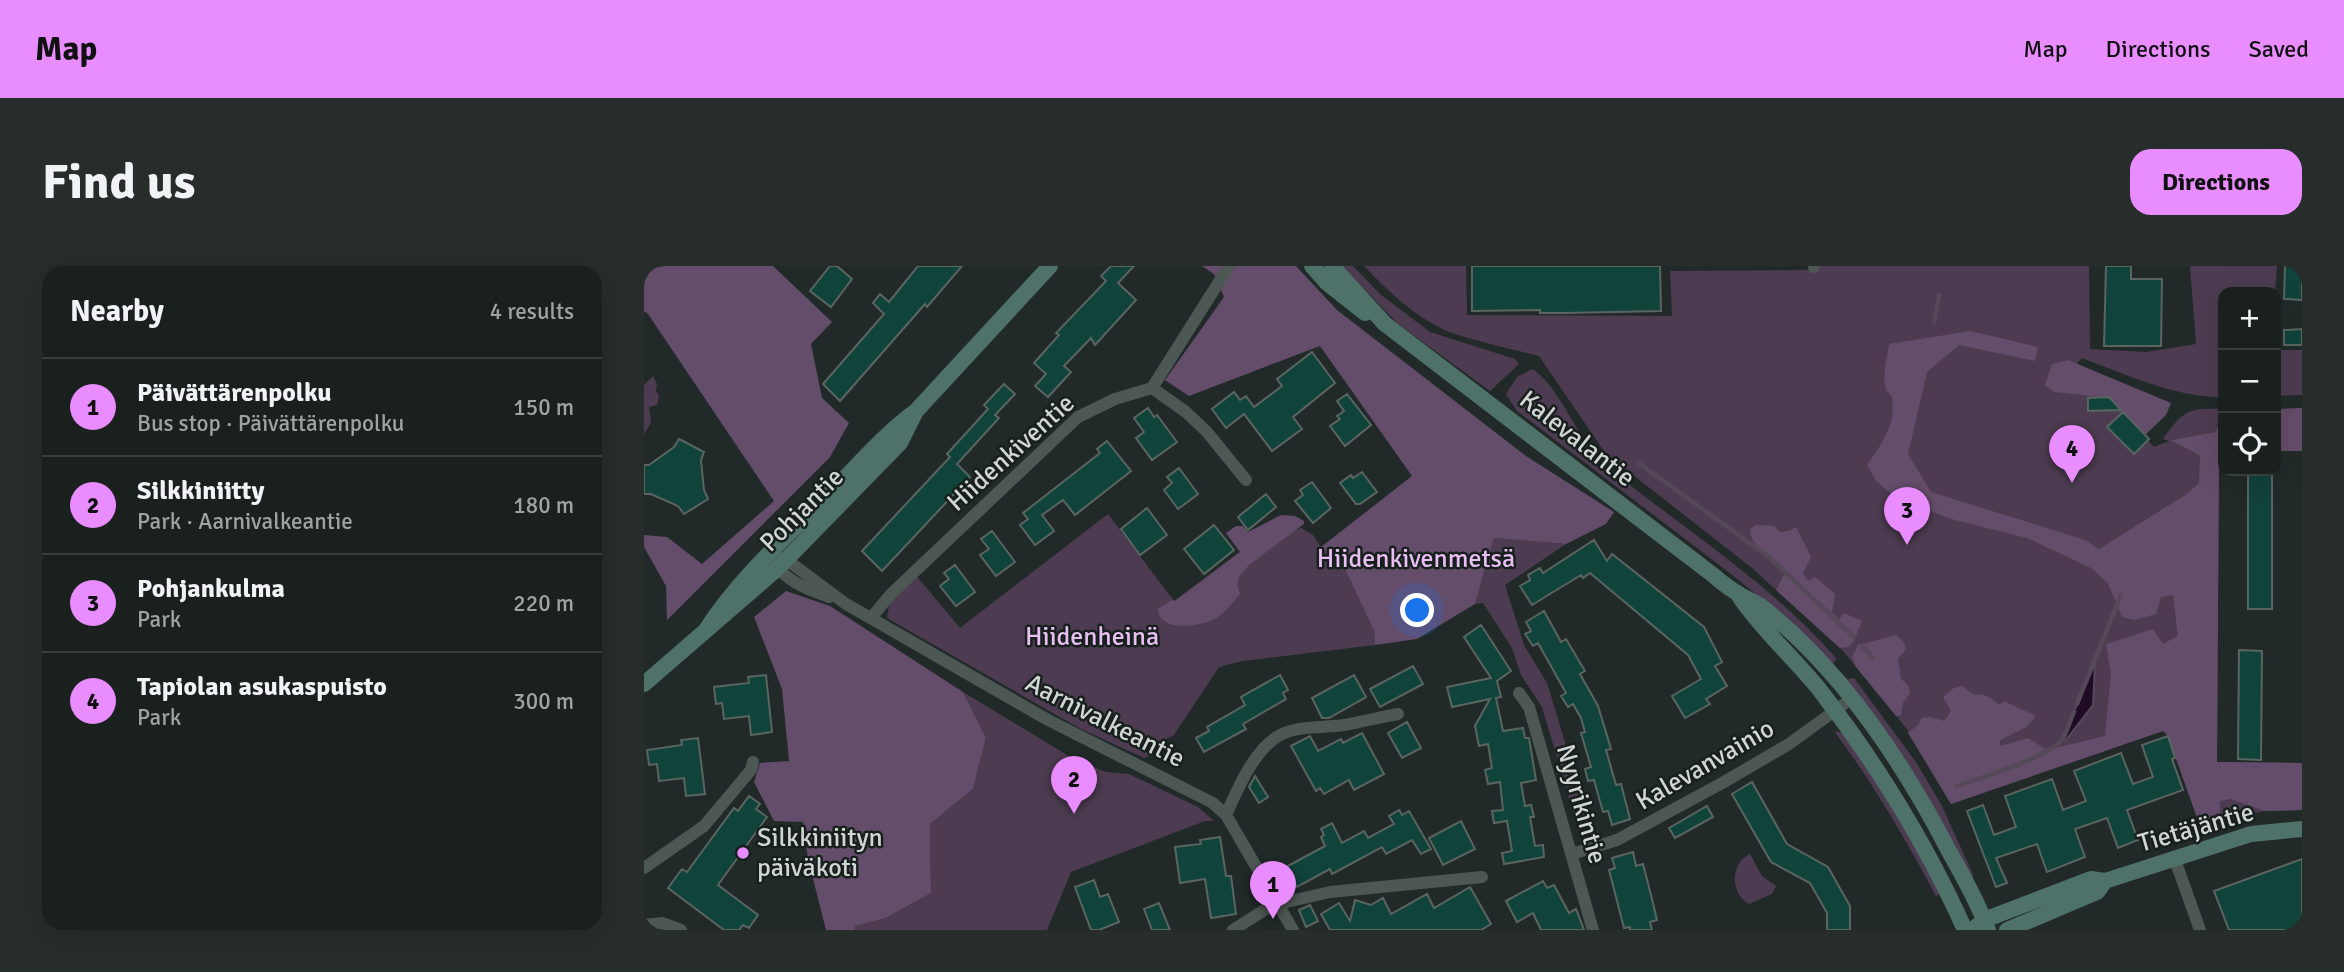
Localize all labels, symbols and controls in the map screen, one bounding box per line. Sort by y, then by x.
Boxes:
text: Map [35,29,97,70]
text: Map [2023,34,2068,64]
text: Directions [2106,34,2211,64]
text: Saved [2249,34,2309,64]
button: Directions [2130,149,2302,215]
text: Find us [42,152,195,212]
map controls [2218,287,2281,476]
button: + [2218,287,2281,350]
text: Nearby [70,293,164,330]
text: 4 results [490,297,574,326]
button: − [2218,350,2281,413]
text: Päivättärenpolku [137,377,331,409]
street label: Kalevalantie [1513,384,1641,494]
street label: Hiidenkiventie [941,387,1081,519]
text: 1 [87,393,99,422]
text: 150 m [513,393,574,422]
text: Bus stop · Päivättärenpolku [137,409,404,438]
button: locate [2218,413,2281,476]
pin: 4 [2049,425,2095,483]
street label: Pohjantie [753,461,851,559]
text: Silkkiniitty [137,475,264,507]
pin: 3 [1884,487,1930,545]
text: 2 [87,491,99,520]
text: 180 m [513,491,574,520]
text: Park · Aarnivalkeantie [137,507,353,536]
park label: Hiidenkivenmetsä [1317,543,1515,575]
text: Pohjankulma [137,573,285,605]
text: 3 [87,589,99,618]
text: 220 m [513,589,574,618]
your location [1400,593,1434,627]
text: Park [137,605,181,634]
park label: Hiidenheinä [1025,621,1159,653]
street label: Aarnivalkeantie [1020,667,1190,775]
text: Tapiolan asukaspuisto [137,671,387,703]
text: 4 [87,687,99,716]
text: 300 m [513,687,574,716]
text: Park [137,703,181,732]
street label: Kalevanvainio [1630,713,1780,817]
street label: Nyyrikintie [1549,741,1613,867]
pin: 2 [1051,756,1097,814]
street label: Tietäjäntie [2134,796,2258,860]
place label: Silkkiniityn päiväkoti [757,822,883,884]
marker: Silkkiniityn päiväkoti [735,845,751,861]
pin: 1 [1250,861,1296,919]

